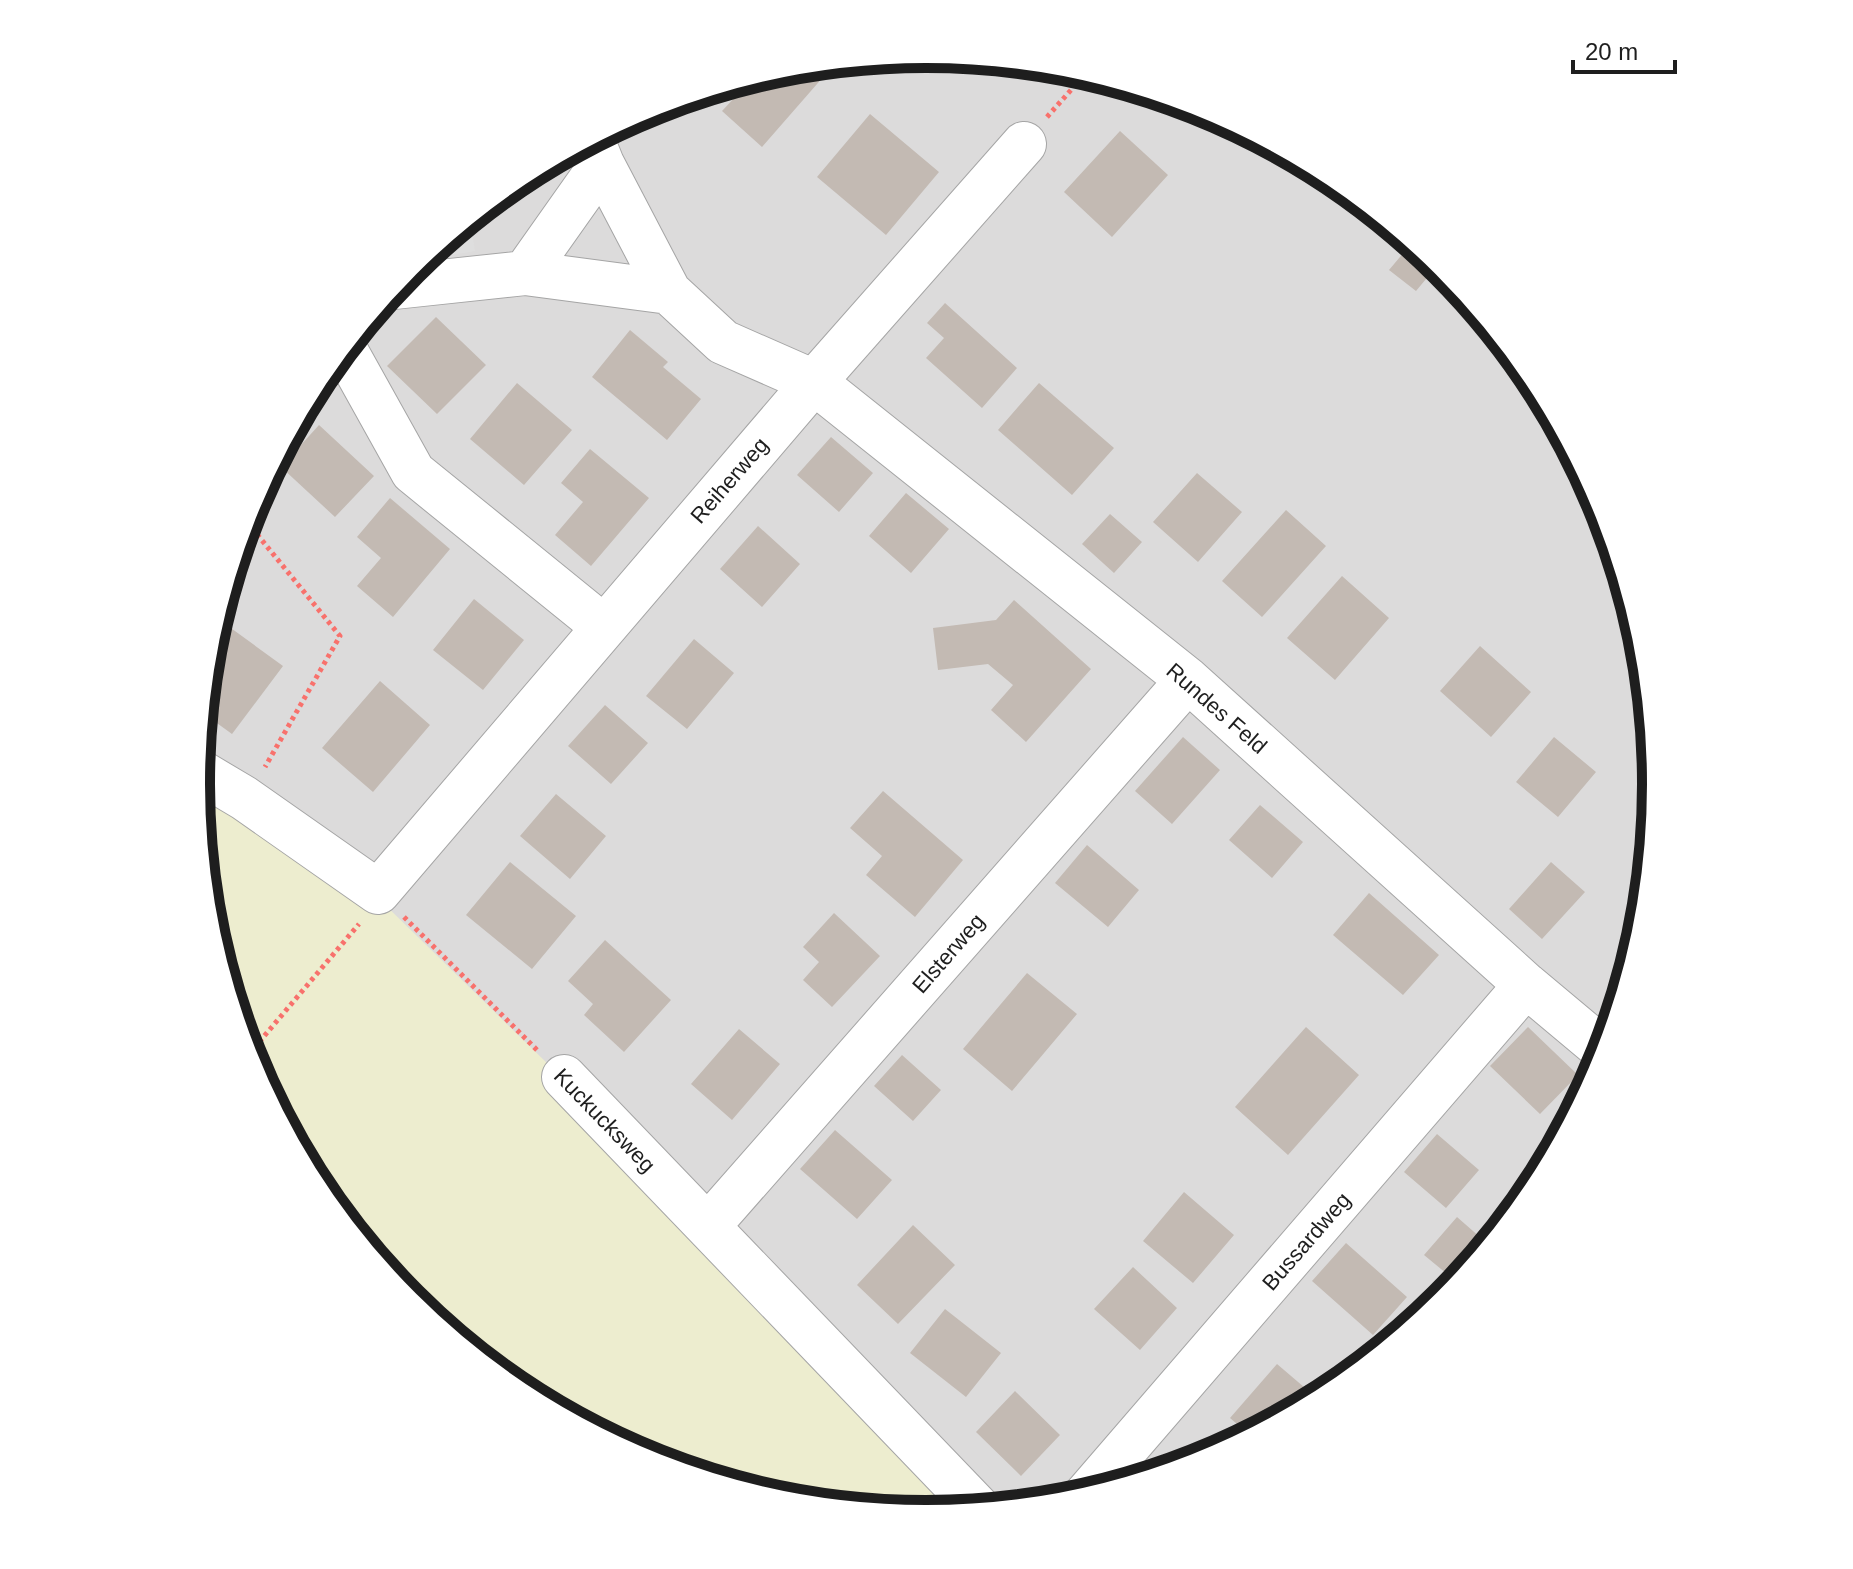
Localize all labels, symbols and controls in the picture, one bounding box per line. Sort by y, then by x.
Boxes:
scale bar [1573,24,1675,74]
text: 20 m [1585,38,1638,65]
street label: Reiherweg [685,432,773,528]
street label: Rundes Feld [1161,658,1272,759]
street label: Elsterweg [907,909,989,998]
street label: Kuckucksweg [549,1063,660,1177]
street label: Bussardweg [1257,1187,1356,1295]

